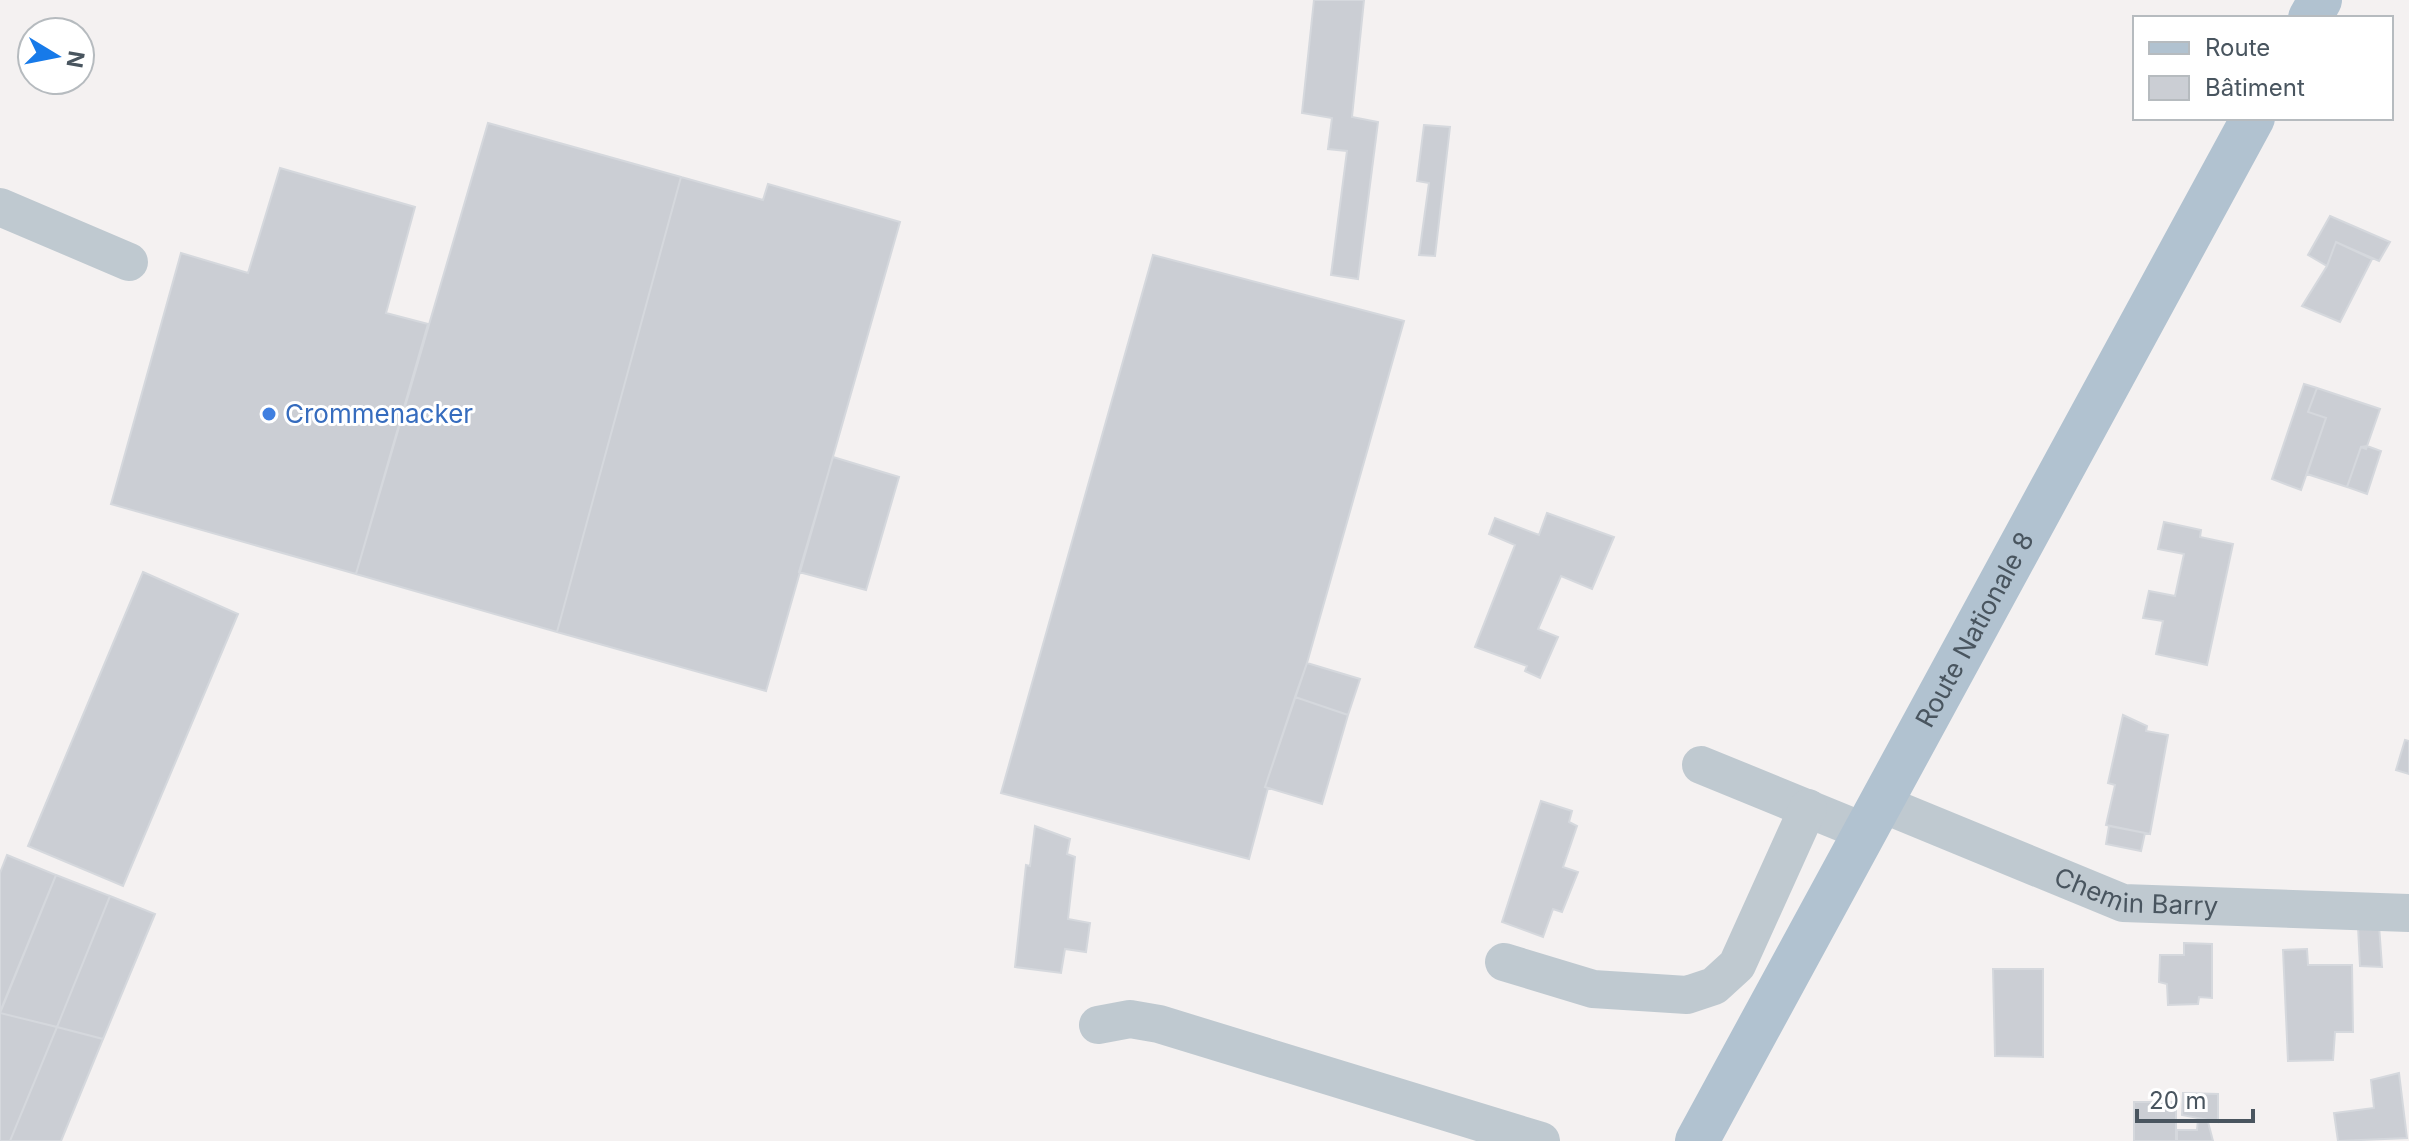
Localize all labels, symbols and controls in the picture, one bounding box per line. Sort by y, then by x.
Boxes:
north arrow [16,16,96,96]
legend [2133,16,2393,120]
text: Route [2205,33,2270,62]
text: N [61,49,90,70]
text: Bâtiment [2205,73,2305,102]
place label: Crommenacker [285,398,473,429]
marker: Crommenacker [260,405,278,423]
street label: Route Nationale 8 [1909,526,2040,732]
street label: Chemin Barry [2050,861,2219,921]
scale bar [2137,1073,2253,1123]
text: 20 m [2149,1086,2207,1115]

